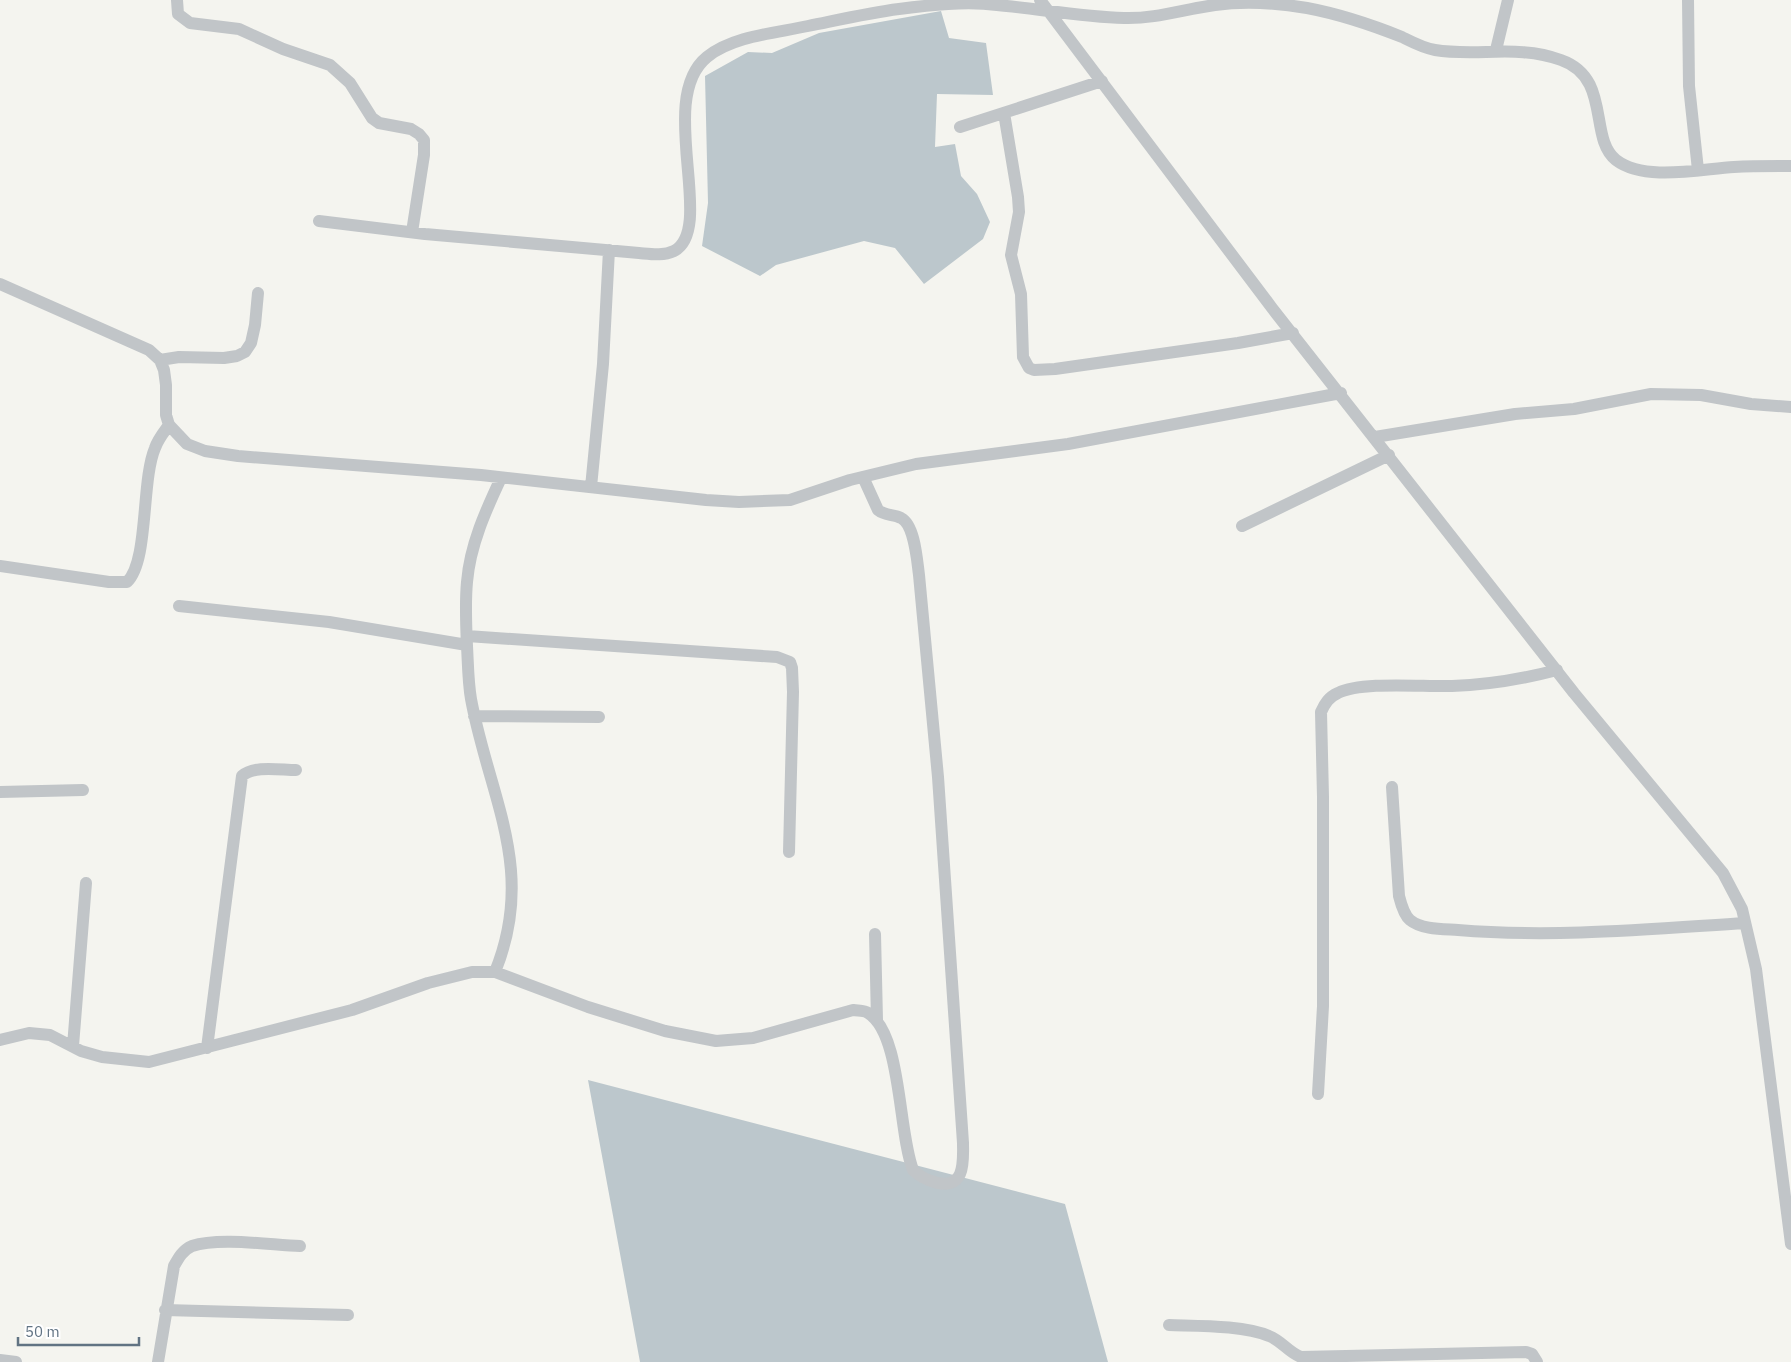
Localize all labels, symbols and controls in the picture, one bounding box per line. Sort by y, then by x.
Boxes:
scale bar [18,1314,139,1346]
text: 50 m [25,1322,60,1341]

